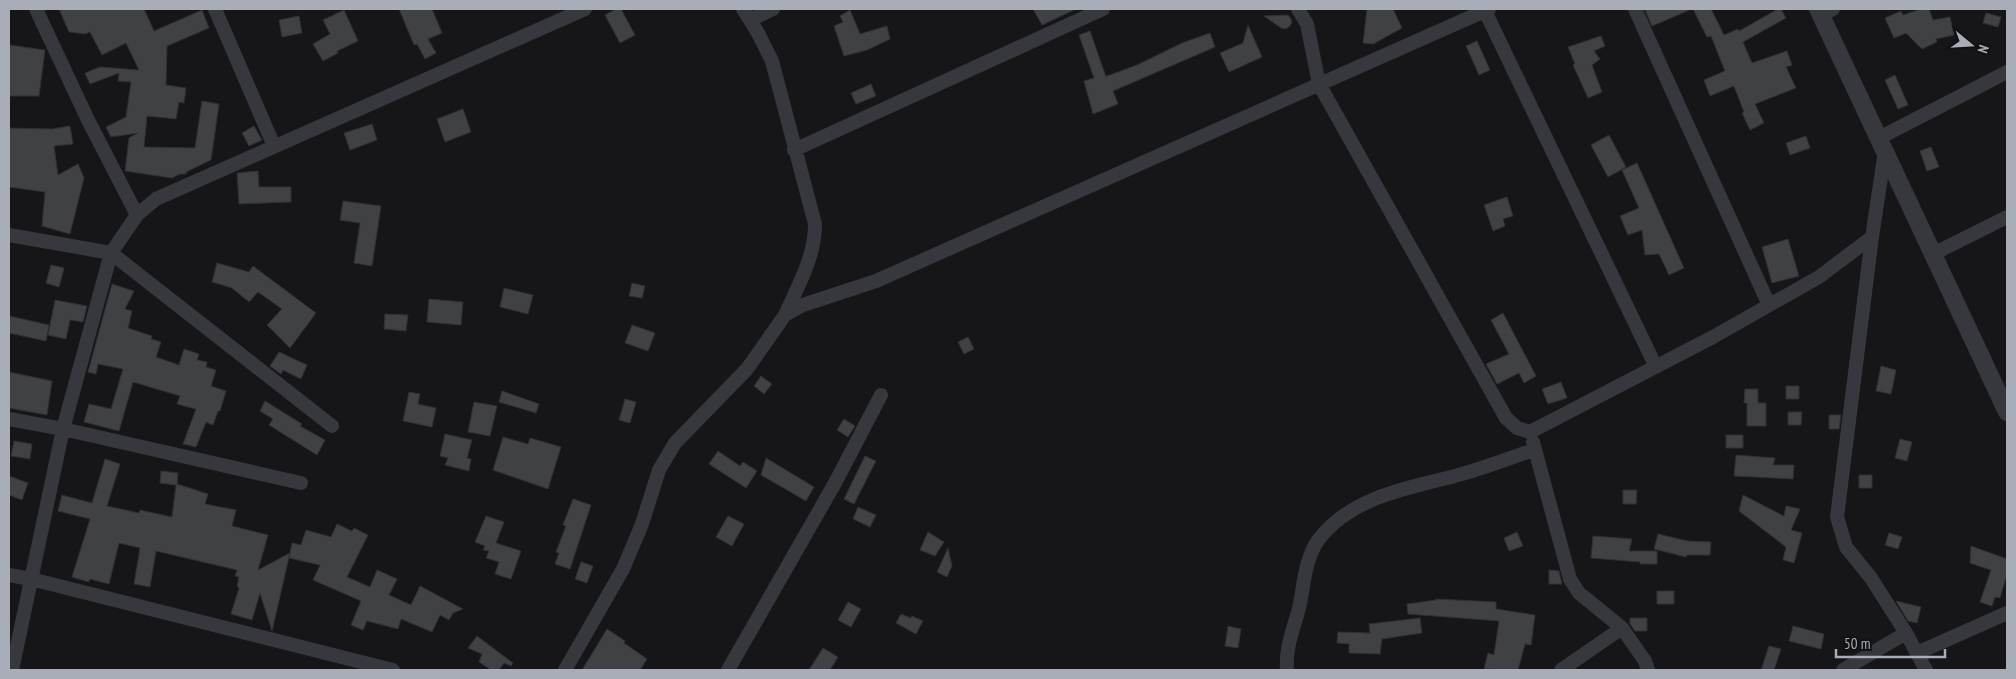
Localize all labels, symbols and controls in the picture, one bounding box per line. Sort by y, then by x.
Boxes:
north arrow [1946,20,1996,70]
text: N [1974,43,1993,55]
scale bar [1836,626,1945,658]
text: 50 m [1844,634,1870,653]

